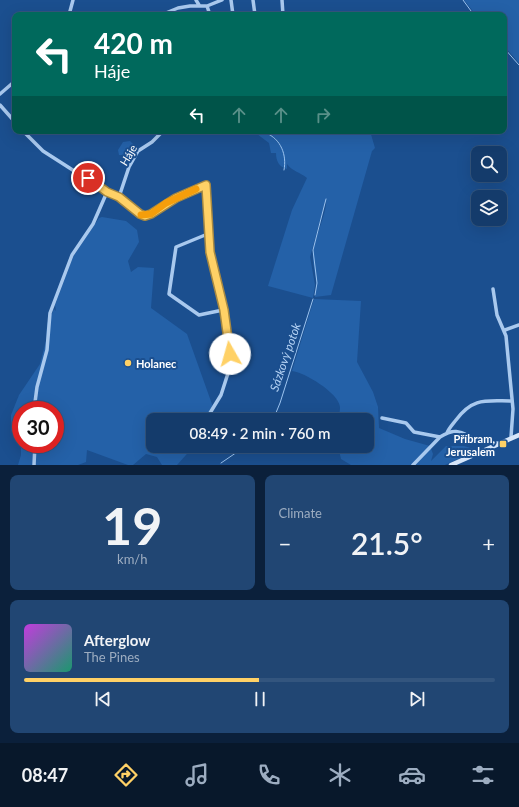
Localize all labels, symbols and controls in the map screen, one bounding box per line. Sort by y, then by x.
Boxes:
text: 420 m [94,26,173,60]
icon: left [28,28,80,80]
text: Háje [94,60,130,82]
icon: left [186,104,208,126]
icon: ahead [228,104,250,126]
icon: ahead [270,104,292,126]
icon: right [312,104,334,126]
street label: Háje [117,142,139,168]
map controls [471,146,507,226]
button: search [471,146,507,182]
pin [71,161,105,195]
icon: arrive [77,167,99,189]
button: layers [471,190,507,226]
water label: Sázkový potok [266,321,304,393]
position arrow [209,333,251,375]
place label: Holanec [136,357,177,370]
marker: Holanec [123,358,133,368]
speed limit sign: 30 [12,401,64,453]
text: 08:49 · 2 min · 760 m [190,424,330,442]
place label: Příbram, Jerusalem [446,432,495,458]
marker: Příbram, Jerusalem [498,439,508,449]
text: 19 [102,494,162,556]
text: Climate [279,505,322,521]
text: 21.5° [351,525,423,561]
text: − [279,530,291,557]
text: + [482,530,495,557]
text: km/h [117,551,147,567]
text: Afterglow [84,631,150,649]
text: The Pines [84,649,140,665]
icon: previous [92,688,114,710]
icon: pause [249,688,271,710]
icon: next [406,688,428,710]
icon: directions [112,761,140,789]
icon: music [183,761,211,789]
icon: phone [255,761,283,789]
icon: climate [326,761,354,789]
icon: car [398,761,426,789]
icon: filters [469,761,497,789]
text: 08:47 [22,764,68,786]

